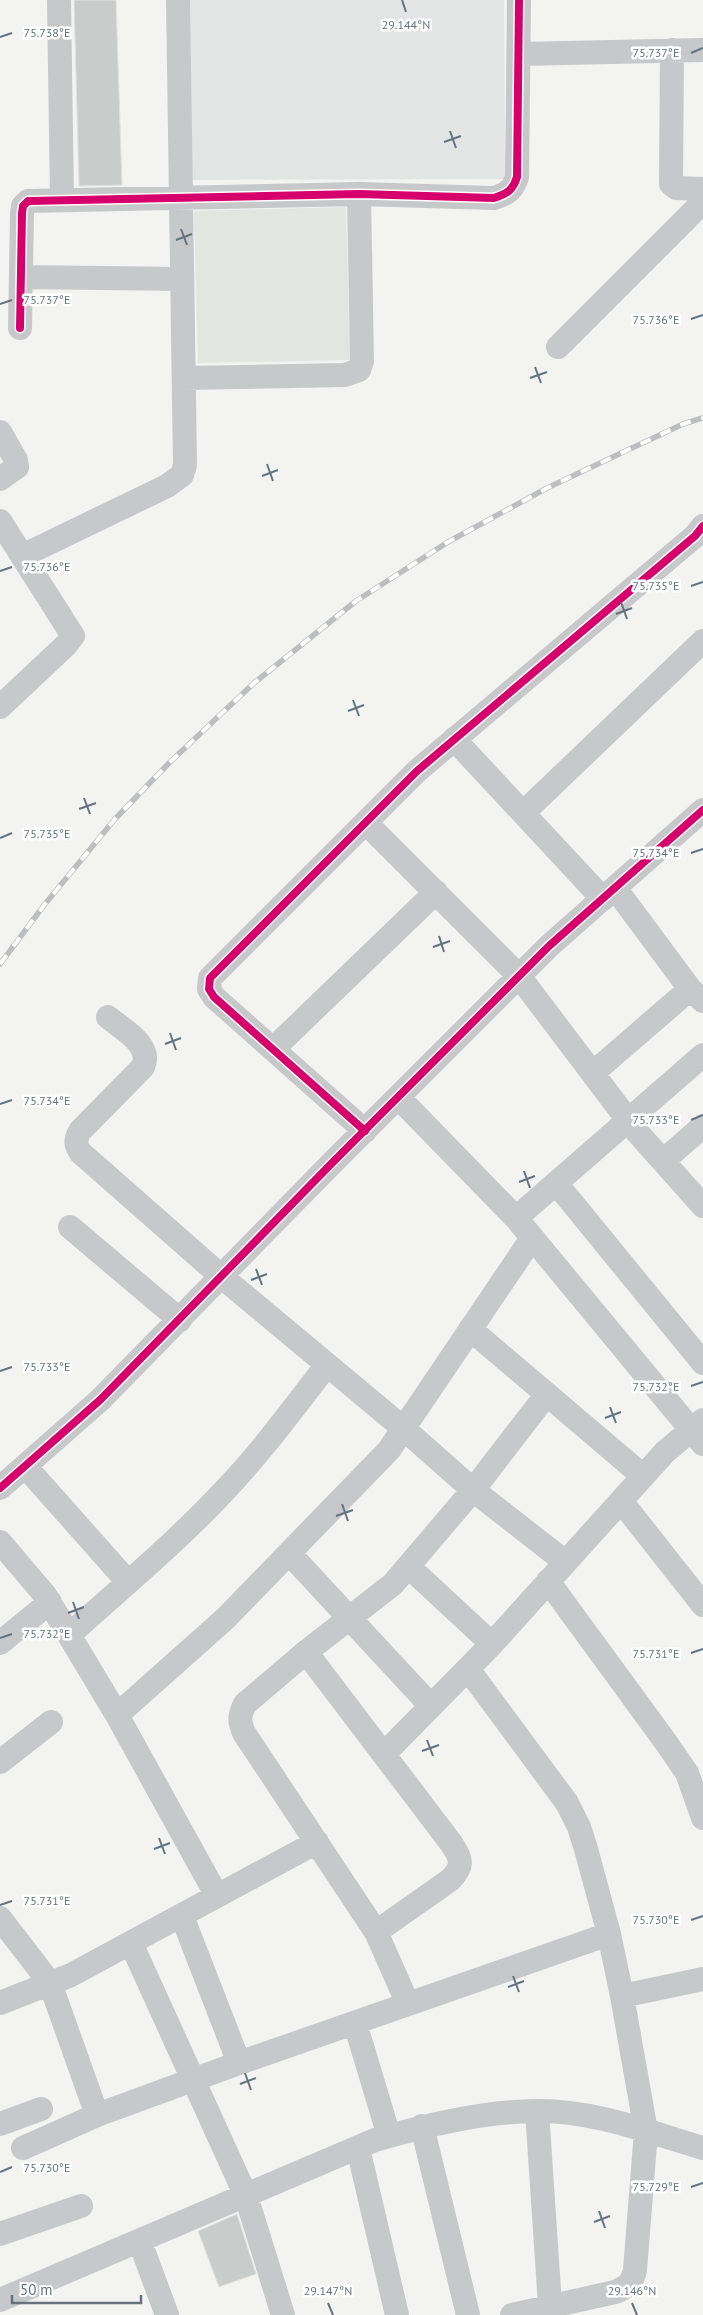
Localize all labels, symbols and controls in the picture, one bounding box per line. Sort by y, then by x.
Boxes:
text: 29.144°N [382,17,430,32]
text: 75.738°E [24,25,70,40]
text: 75.737°E [633,45,679,60]
text: 75.737°E [24,292,70,307]
text: 75.736°E [633,312,679,327]
text: 75.736°E [24,559,70,574]
text: 75.735°E [633,578,679,593]
text: 75.735°E [24,826,70,841]
text: 75.734°E [633,845,679,860]
text: 75.734°E [24,1093,70,1108]
text: 75.733°E [633,1112,679,1127]
text: 75.733°E [24,1359,70,1374]
text: 75.732°E [633,1379,679,1394]
text: 75.732°E [24,1626,70,1641]
text: 75.731°E [633,1646,679,1661]
text: 75.731°E [24,1893,70,1908]
text: 75.730°E [633,1912,679,1927]
text: 75.730°E [24,2160,70,2175]
text: 75.729°E [633,2179,679,2194]
scale bar [12,2272,141,2304]
text: 50 m [20,2280,53,2299]
text: 29.147°N [304,2283,352,2298]
text: 29.146°N [608,2283,656,2298]

